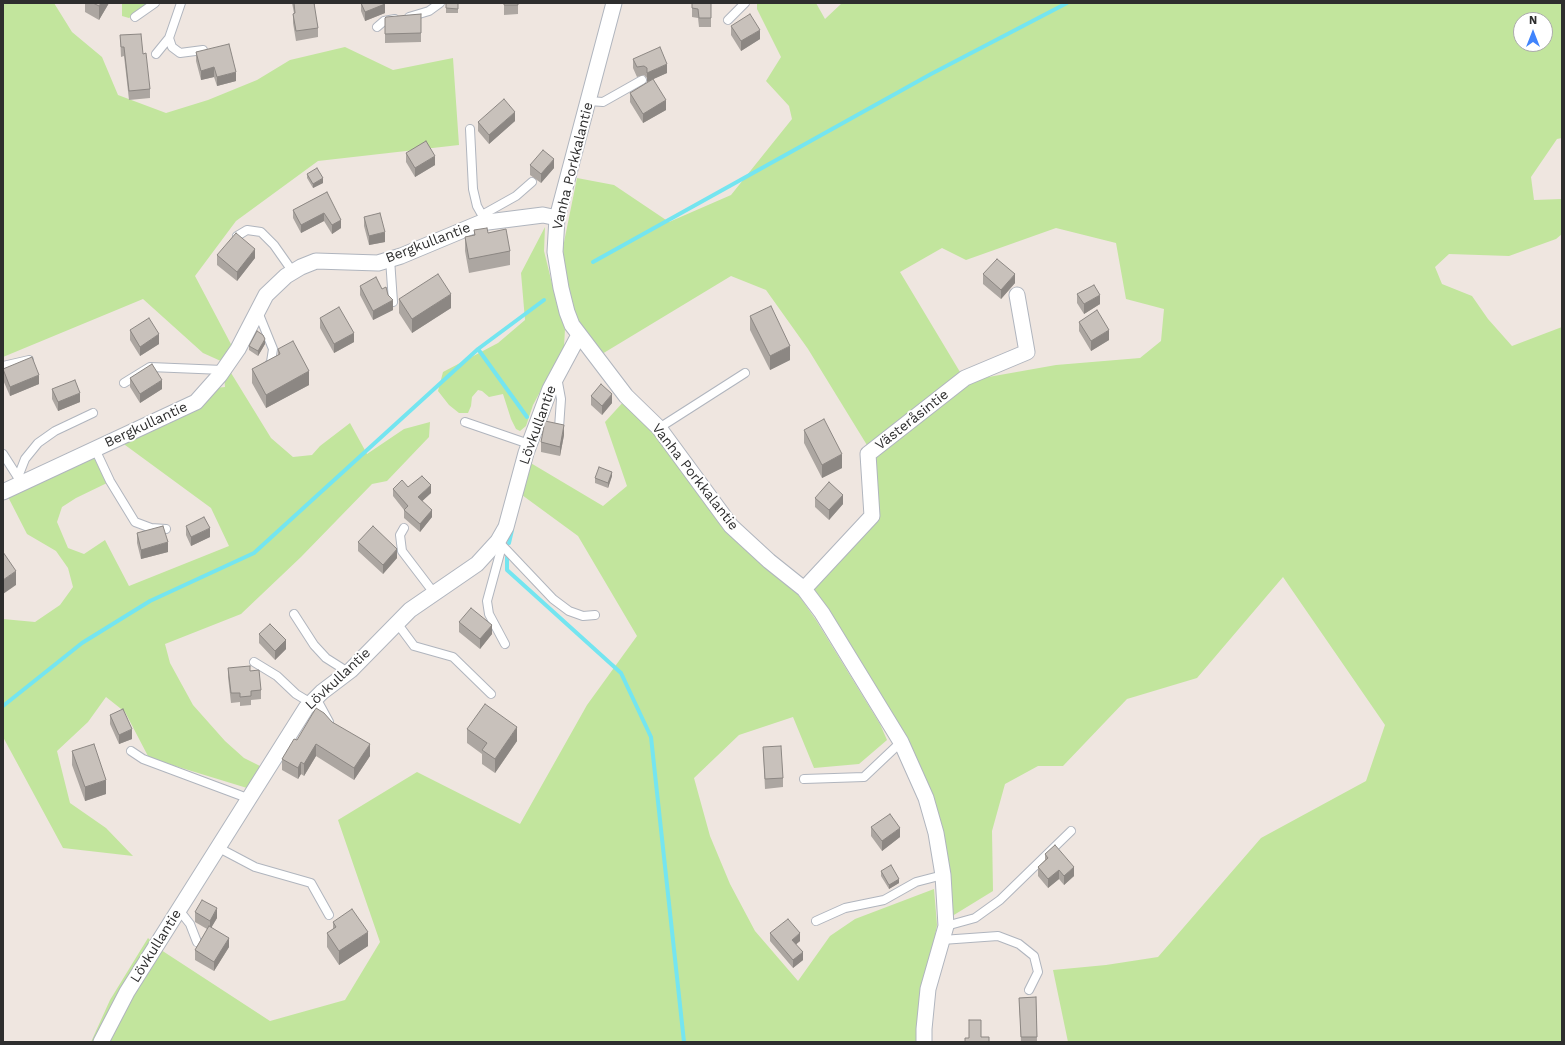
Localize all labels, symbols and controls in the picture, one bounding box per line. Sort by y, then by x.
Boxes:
north arrow [1513,12,1553,52]
text: N [1529,14,1537,27]
street label: Vanha Porkkalantie [549,101,597,231]
street label: Bergkullantie [383,219,473,267]
street label: Lövkullantie [516,383,560,467]
street label: Västeråsintie [872,386,952,454]
street label: Bergkullantie [102,399,190,451]
street label: Vanha Porkkalantie [648,420,742,534]
street label: Lövkullantie [302,645,374,713]
street label: Lövkullantie [127,906,185,986]

